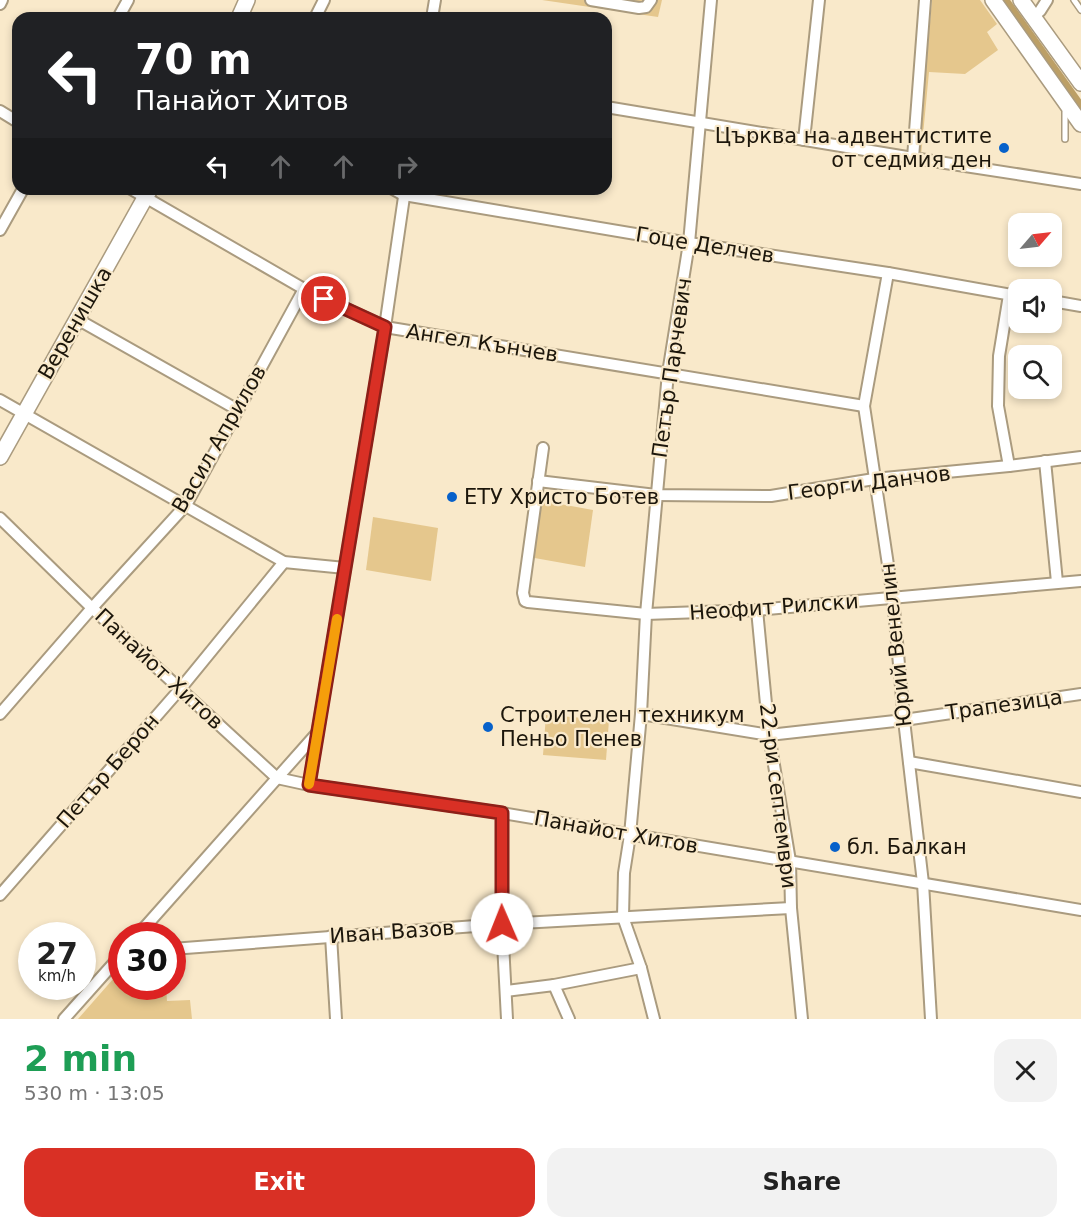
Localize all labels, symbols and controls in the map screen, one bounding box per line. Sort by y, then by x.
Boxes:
text: 70 m [135,35,252,84]
icon: left [36,36,114,114]
text: Панайот Хитов [135,85,349,116]
place label: Църква на адвентистите от седмия ден [715,124,992,172]
marker: Църква на адвентистите от седмия ден [997,141,1011,155]
icon: left [201,150,234,183]
icon: ahead [264,150,297,183]
icon: ahead [327,150,360,183]
icon: right [390,150,423,183]
north arrow [1008,213,1062,267]
map controls [1008,213,1062,399]
street label: Гоце Делчев [634,222,776,268]
street label: Веренишка [33,263,117,383]
pin [298,273,349,324]
street label: Петър Парчевич [647,276,697,460]
button: sound [1008,279,1062,333]
icon: arrive [307,282,340,315]
street label: Ангел Кънчев [404,319,560,367]
button: search [1008,345,1062,399]
street label: Васил Априлов [167,361,271,517]
street label: Георги Данчов [786,461,952,505]
place label: ЕТУ Христо Ботев [464,485,659,509]
marker: ЕТУ Христо Ботев [445,490,459,504]
street label: Юрий Венелин [875,562,917,728]
street label: Неофит Рилски [689,589,859,625]
street label: Панайот Хитов [90,604,228,734]
street label: Трапезица [943,685,1064,725]
street label: 22-ри септември [755,702,801,890]
place label: Строителен техникум Пеньо Пенев [500,703,745,751]
street label: Петър Берон [52,709,164,833]
marker: Строителен техникум Пеньо Пенев [481,720,495,734]
street label: Панайот Хитов [532,806,700,858]
place label: бл. Балкан [847,835,967,859]
marker: бл. Балкан [828,840,842,854]
position arrow [470,892,534,956]
street label: Иван Вазов [329,916,455,948]
speed limit sign: 30 [108,922,186,1000]
text: 27 [36,936,78,971]
text: km/h [38,967,76,985]
text: 2 min [24,1038,137,1079]
button: close [994,1039,1057,1102]
text: 530 m · 13:05 [24,1081,165,1105]
button: Exit [24,1148,535,1217]
button: Share [547,1148,1057,1217]

